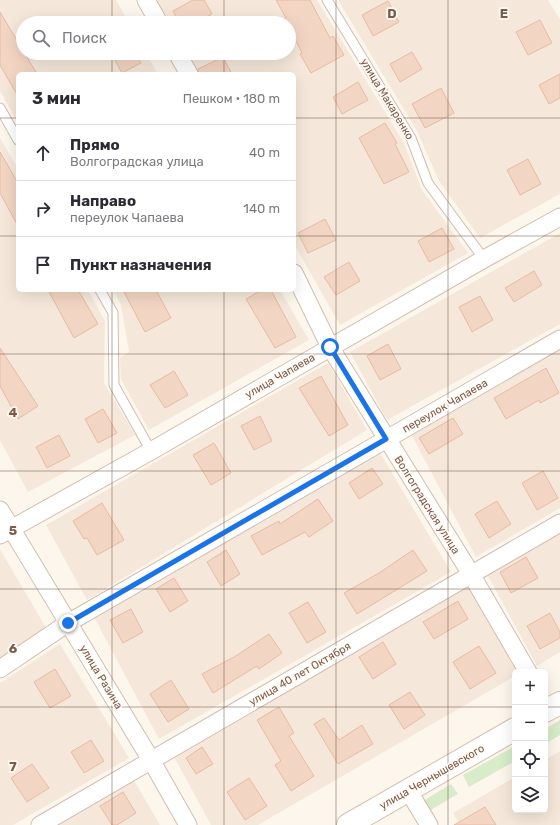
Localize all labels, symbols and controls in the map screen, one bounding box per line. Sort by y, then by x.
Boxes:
text: D [387,6,397,21]
text: E [500,6,508,21]
search box [16,16,296,60]
icon: search [30,27,52,49]
text: Поиск [62,29,107,47]
street label: улица Макаренко [358,56,416,142]
text: 3 мин [32,88,81,108]
text: Пешком · 180 m [183,91,280,106]
text: Прямо [70,136,120,154]
icon: ahead [32,142,54,164]
text: 40 m [249,145,280,160]
text: Волгоградская улица [70,154,204,169]
text: Направо [70,192,136,210]
icon: right [32,198,54,220]
text: 140 m [243,201,280,216]
text: переулок Чапаева [70,210,184,225]
icon: arrive [32,254,54,276]
text: Пункт назначения [70,256,212,274]
route start [321,338,339,356]
street label: улица Чапаева [243,351,317,401]
street label: переулок Чапаева [400,376,490,436]
text: 4 [9,405,18,420]
street label: Волгоградская улица [391,454,463,556]
text: 5 [9,523,17,538]
route end [59,614,77,632]
street label: улица 40 лет Октября [247,639,353,709]
text: 6 [9,641,18,656]
street label: улица Разина [77,643,125,711]
map controls [512,669,548,813]
button: + [512,669,548,705]
button: − [512,705,548,741]
button: locate [512,741,548,777]
street label: улица Чернышевского [377,742,487,812]
text: 7 [9,759,17,774]
button: layers [512,777,548,813]

